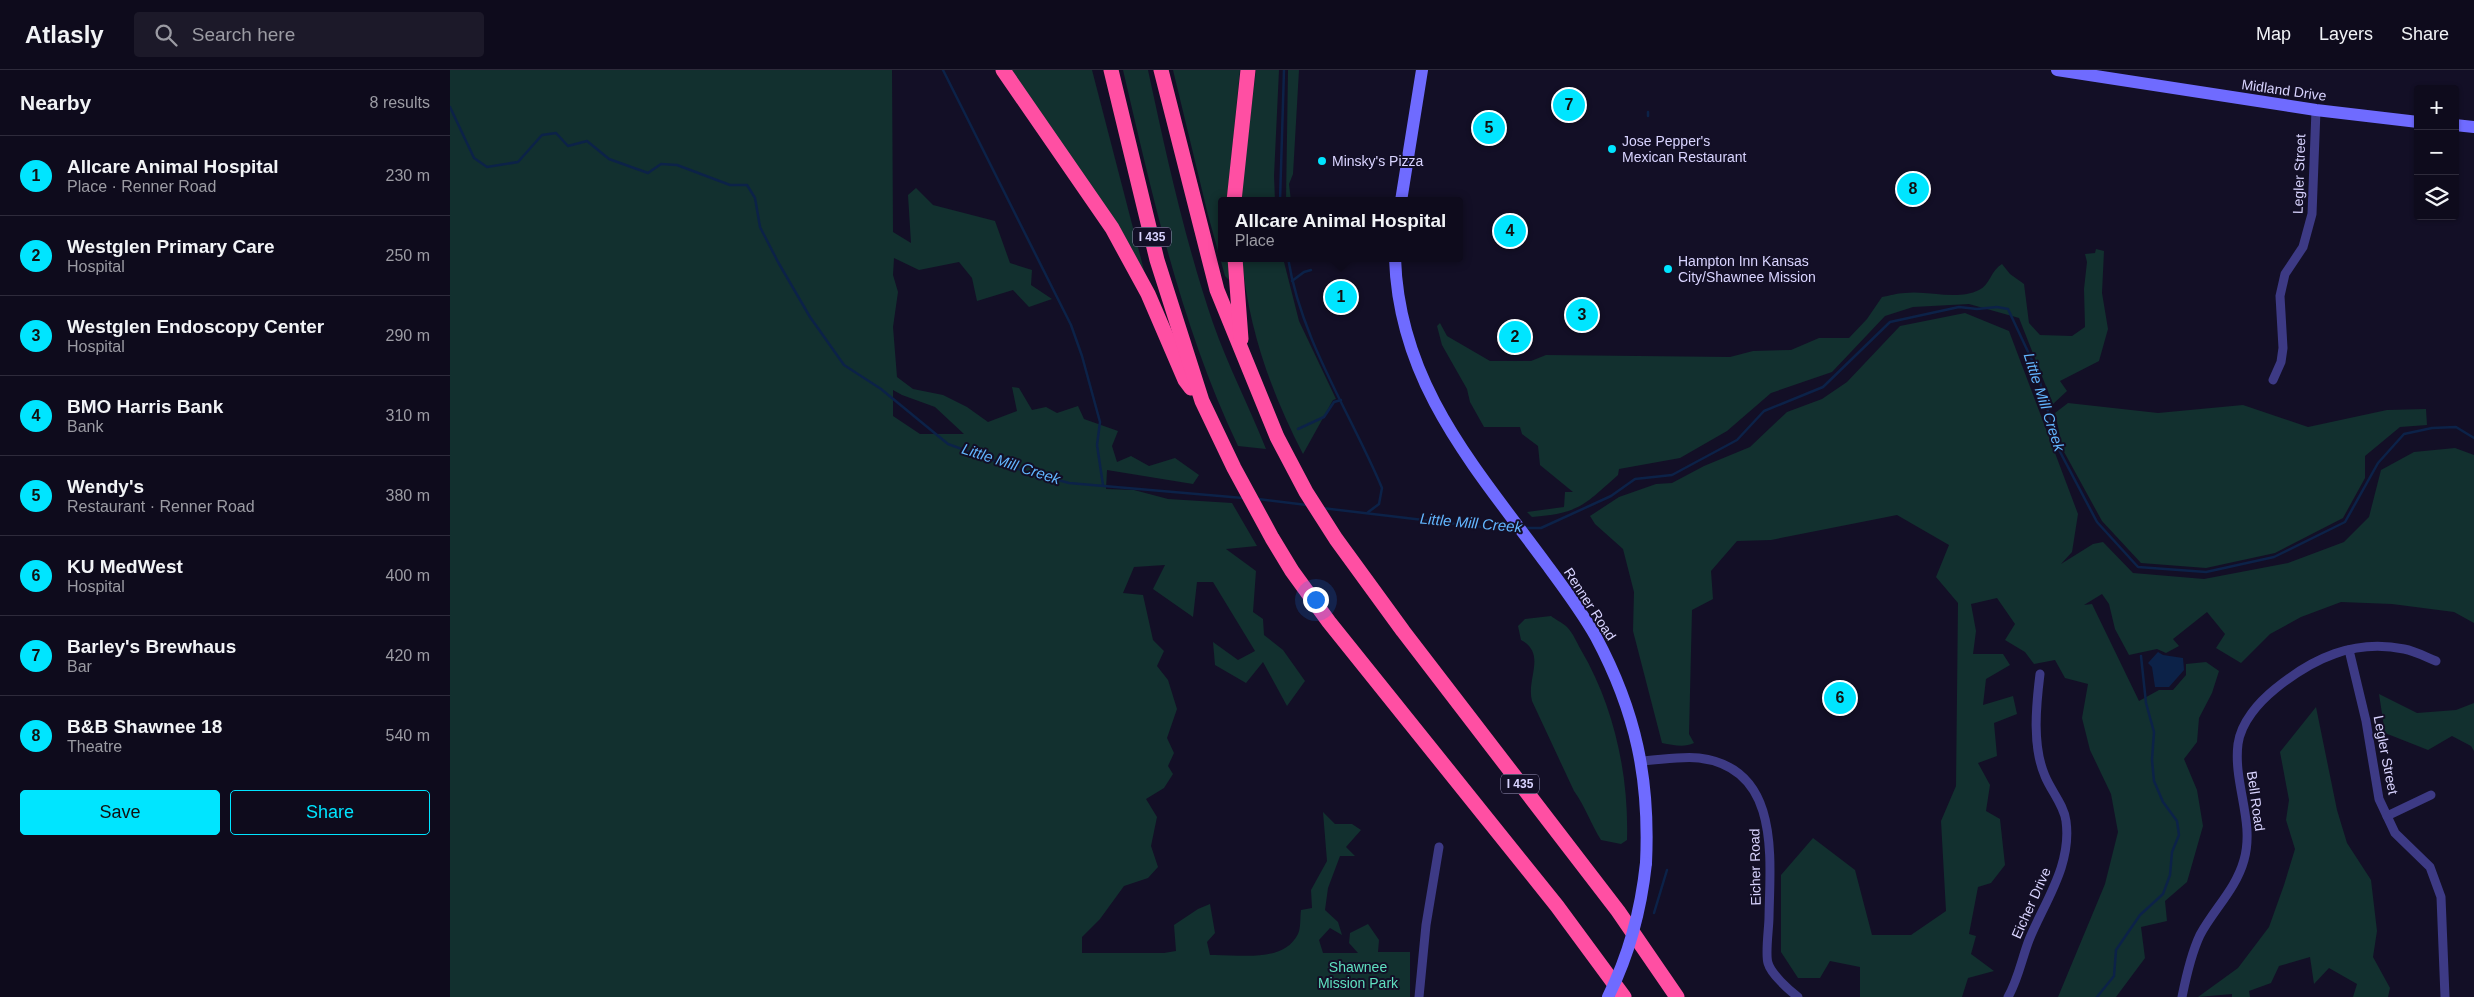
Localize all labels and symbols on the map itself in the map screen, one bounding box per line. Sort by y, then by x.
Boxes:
street label: Midland Drive [2241,76,2328,104]
pin: 7 [1553,86,1585,124]
pin: 5 [1473,109,1505,147]
place label: Jose Pepper's Mexican Restaurant [1622,133,1747,165]
street label: Legler Street [2290,134,2308,214]
marker: Jose Pepper's Mexican Restaurant [1606,143,1618,155]
place label: Minsky's Pizza [1332,153,1424,169]
marker: Minsky's Pizza [1316,155,1328,167]
pin: 8 [1897,170,1929,208]
pin: 4 [1494,212,1526,250]
road number: I 435 [1133,228,1171,246]
place label: Hampton Inn Kansas City/Shawnee Mission [1678,253,1816,285]
marker: Hampton Inn Kansas City/Shawnee Mission [1662,263,1674,275]
pin: 1 [1325,278,1357,316]
pin: 3 [1566,296,1598,334]
pin: 2 [1499,318,1531,356]
water label: Little Mill Creek [2021,350,2069,455]
water label: Little Mill Creek [960,440,1064,488]
water label: Little Mill Creek [1419,510,1524,536]
street label: Renner Road [1561,565,1619,643]
your location [1303,587,1329,613]
pin: 6 [1824,679,1856,717]
street label: Legler Street [2370,714,2402,796]
street label: Bell Road [2244,770,2268,832]
road number: I 435 [1501,774,1539,794]
street label: Eicher Road [1746,828,1764,906]
street label: Eicher Drive [2008,865,2054,941]
park label: Shawnee Mission Park [1318,959,1399,991]

